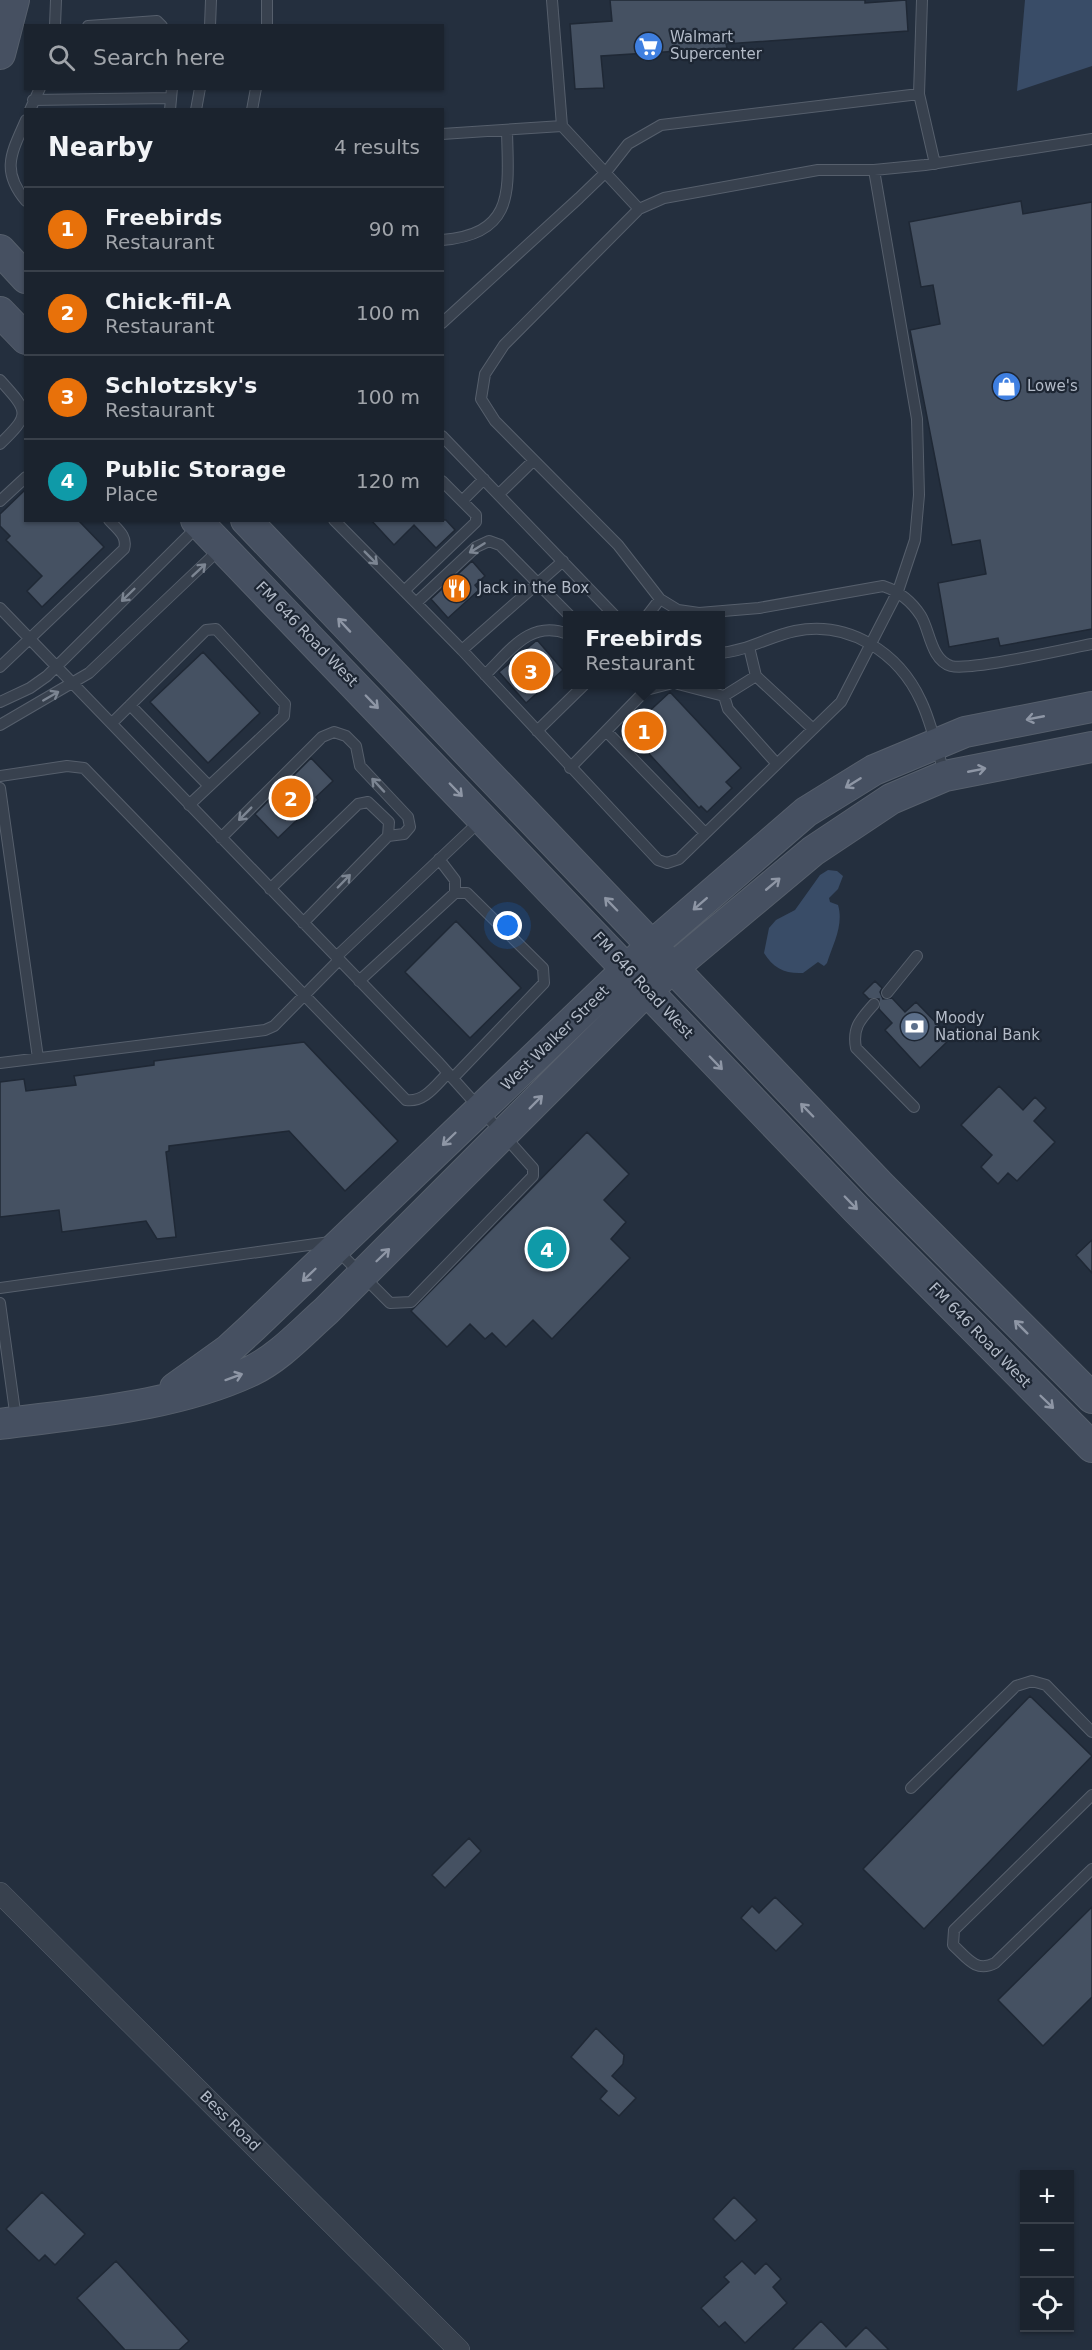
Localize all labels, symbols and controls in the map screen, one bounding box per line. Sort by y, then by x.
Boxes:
search box [24,24,444,90]
place label: Walmart Supercenter [670,28,763,63]
supermarket icon: Walmart Supercenter [633,30,665,62]
icon: search [45,41,78,74]
text: Search here [93,45,225,70]
text: Nearby [48,132,153,162]
text: 4 results [334,135,420,159]
text: Freebirds [105,205,222,230]
text: 1 [61,217,74,241]
text: 90 m [369,217,420,241]
text: Restaurant [105,230,215,254]
text: Chick-fil-A [105,289,231,314]
text: 2 [61,301,74,325]
text: 100 m [356,301,420,325]
text: Restaurant [105,314,215,338]
shop icon: Lowe's [990,370,1022,402]
text: Schlotzsky's [105,373,257,398]
place label: Lowe's [1027,377,1078,395]
text: 3 [61,385,74,409]
text: 100 m [356,385,420,409]
text: Restaurant [105,398,215,422]
text: Public Storage [105,457,286,482]
text: 4 [61,469,74,493]
text: 120 m [356,469,420,493]
text: Place [105,482,158,506]
one-way arrow [469,541,486,554]
one-way arrow [364,550,379,565]
one-way arrow [191,563,206,577]
restaurant icon: Jack in the Box [441,572,473,604]
street label: FM 646 Road West [252,578,362,690]
place label: Jack in the Box [477,579,589,597]
one-way arrow [120,587,135,602]
popup [563,611,725,689]
one-way arrow [337,618,351,633]
text: Freebirds [585,626,703,651]
pin: 3 [512,648,550,694]
text: Restaurant [585,651,695,675]
one-way arrow [42,689,59,701]
one-way arrow [365,694,379,709]
pin: 1 [624,708,664,754]
one-way arrow [1025,713,1045,724]
one-way arrow [967,764,987,775]
pin: 2 [272,776,310,820]
one-way arrow [844,777,861,790]
one-way arrow [371,778,385,793]
one-way arrow [449,782,463,797]
one-way arrow [237,806,252,821]
one-way arrow [336,874,351,889]
one-way arrow [765,877,780,891]
one-way arrow [604,896,618,911]
one-way arrow [693,897,708,911]
your location [493,911,522,940]
street label: FM 646 Road West [589,928,697,1042]
street label: West Walker Street [497,982,613,1094]
place label: Moody National Bank [935,1009,1040,1044]
bank icon: Moody National Bank [898,1011,930,1043]
one-way arrow [709,1055,723,1070]
one-way arrow [529,1095,544,1110]
one-way arrow [800,1102,814,1117]
one-way arrow [442,1132,457,1146]
one-way arrow [844,1196,859,1211]
pin: 4 [528,1226,566,1272]
one-way arrow [376,1247,391,1262]
one-way arrow [302,1268,317,1283]
street label: FM 646 Road West [925,1279,1035,1391]
one-way arrow [1014,1319,1028,1334]
one-way arrow [224,1371,243,1382]
one-way arrow [1039,1395,1054,1410]
street label: Bess Road [196,2087,264,2155]
map controls [1020,2170,1074,2332]
button: + [1020,2170,1074,2224]
button: − [1020,2224,1074,2278]
button: locate [1020,2278,1074,2332]

